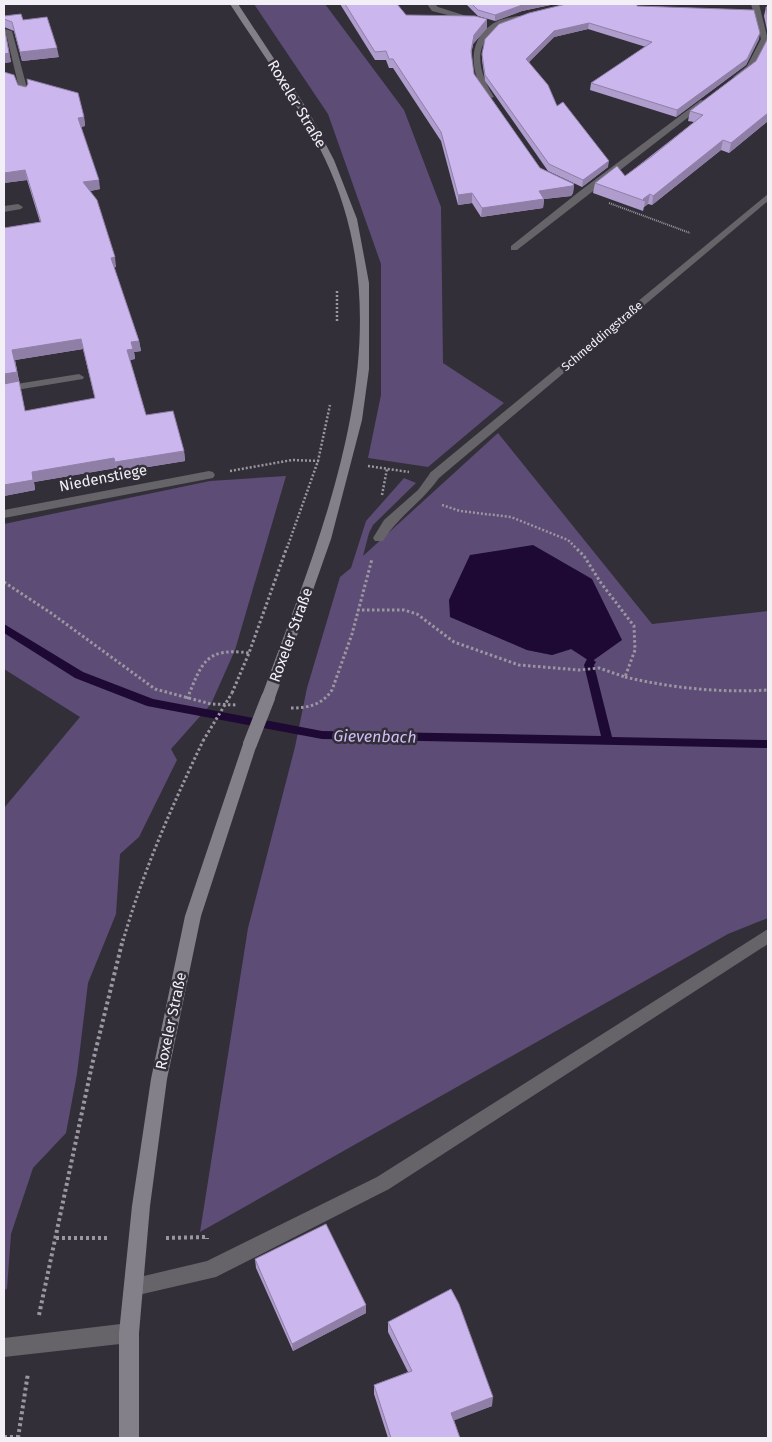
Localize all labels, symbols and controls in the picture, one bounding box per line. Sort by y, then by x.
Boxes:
street label: Roxeler Straße [264,57,330,151]
street label: Schmeddingstraße [559,298,645,374]
street label: Niedenstiege [58,461,148,495]
street label: Roxeler Straße [266,585,316,685]
water label: Gievenbach [333,726,417,747]
street label: Roxeler Straße [152,971,190,1071]

